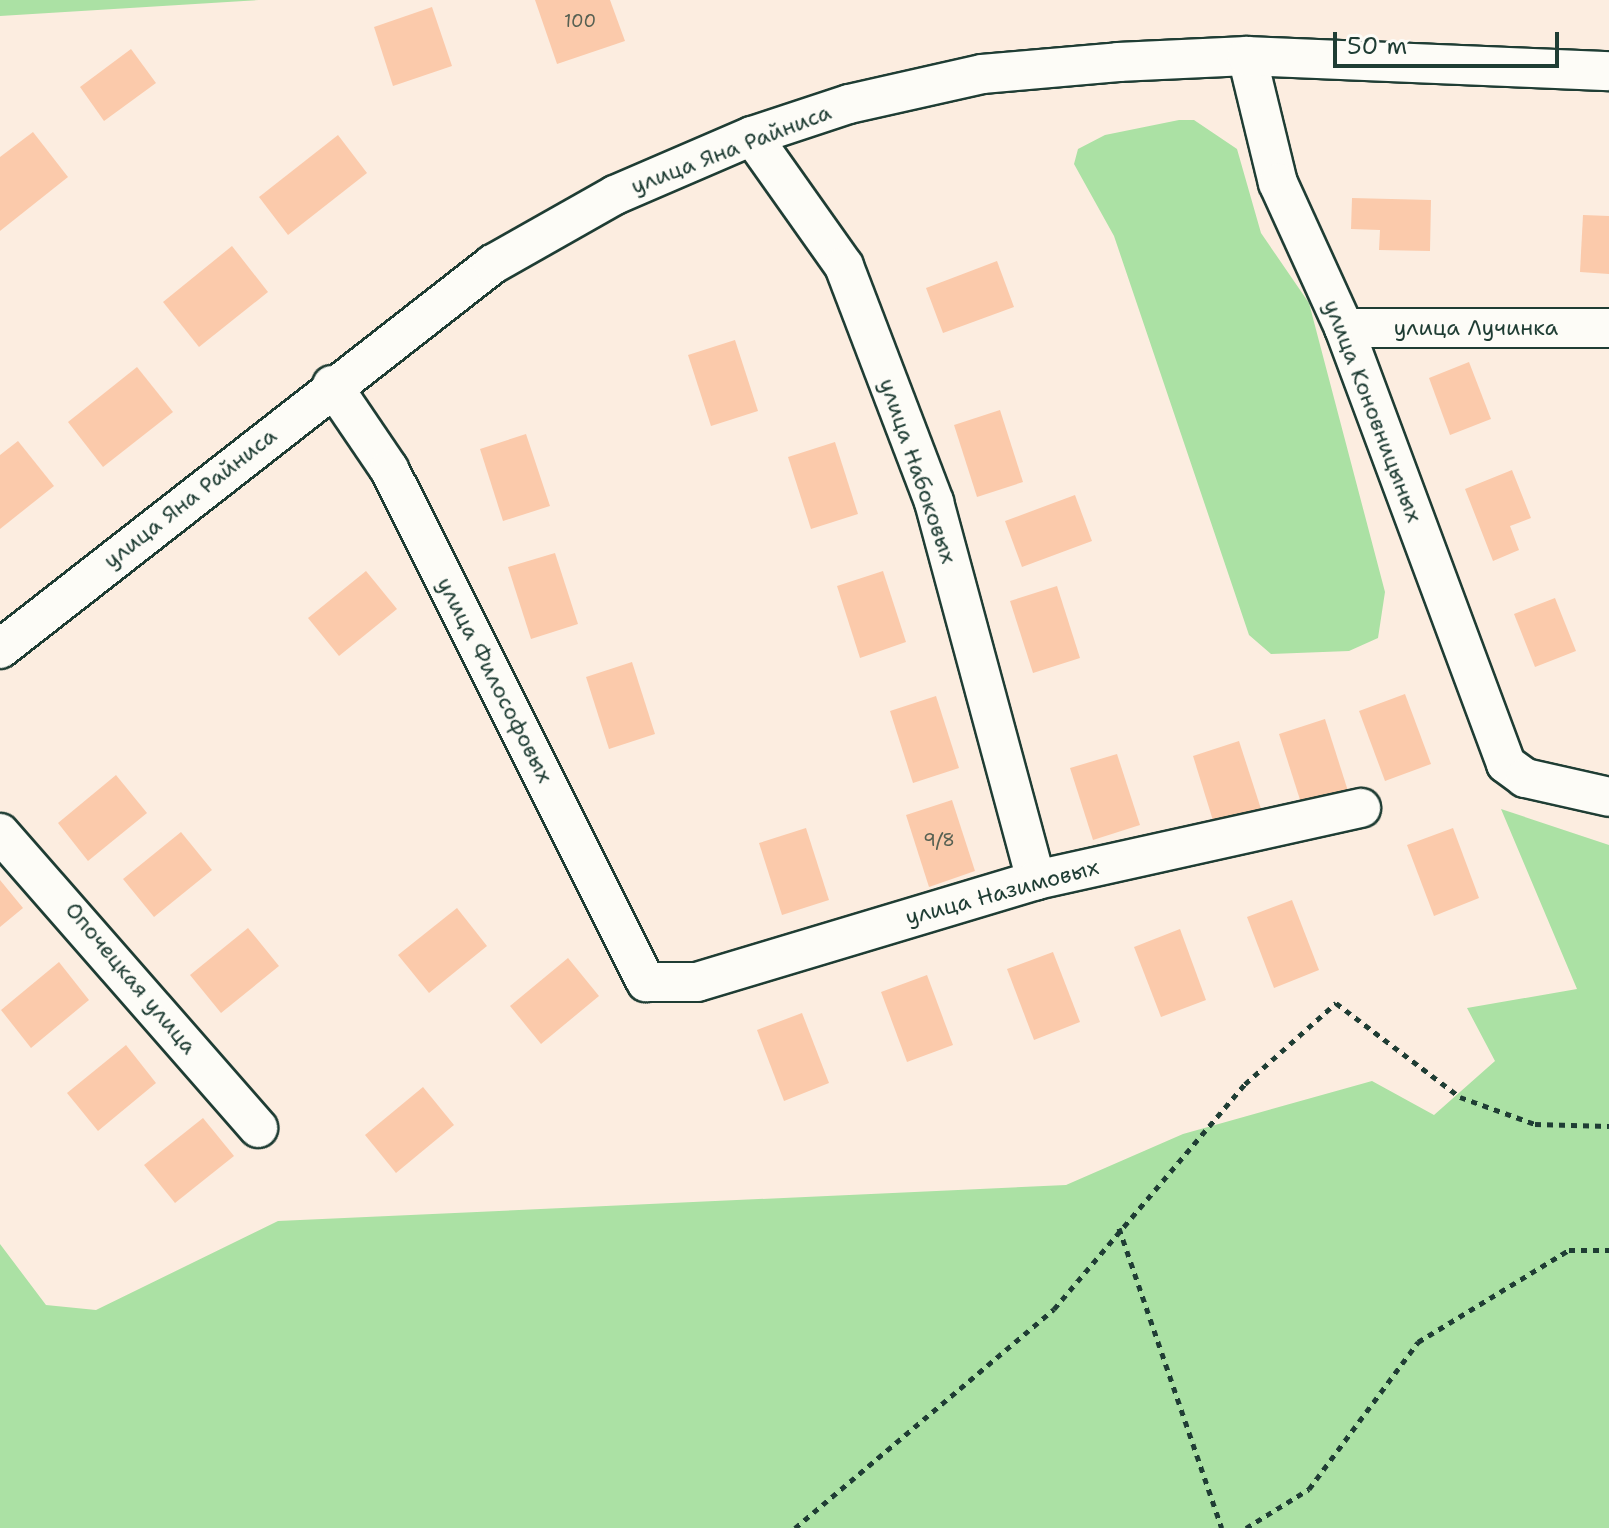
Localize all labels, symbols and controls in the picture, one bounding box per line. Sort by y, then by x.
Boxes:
house number: 100 [564,10,596,32]
scale bar [1337,16,1563,66]
text: 50 m [1347,30,1407,62]
street label: улица Яна Райниса [627,99,835,199]
street label: улица Коновницыных [1318,296,1428,526]
street label: улица Лучинка [1394,315,1558,341]
street label: улица Набоковых [874,375,962,567]
street label: улица Яна Райниса [98,422,282,574]
street label: улица Философовых [432,573,558,787]
house number: 9/8 [923,829,955,851]
street label: улица Назимовых [903,854,1101,930]
street label: Опочецкая улица [60,897,202,1059]

